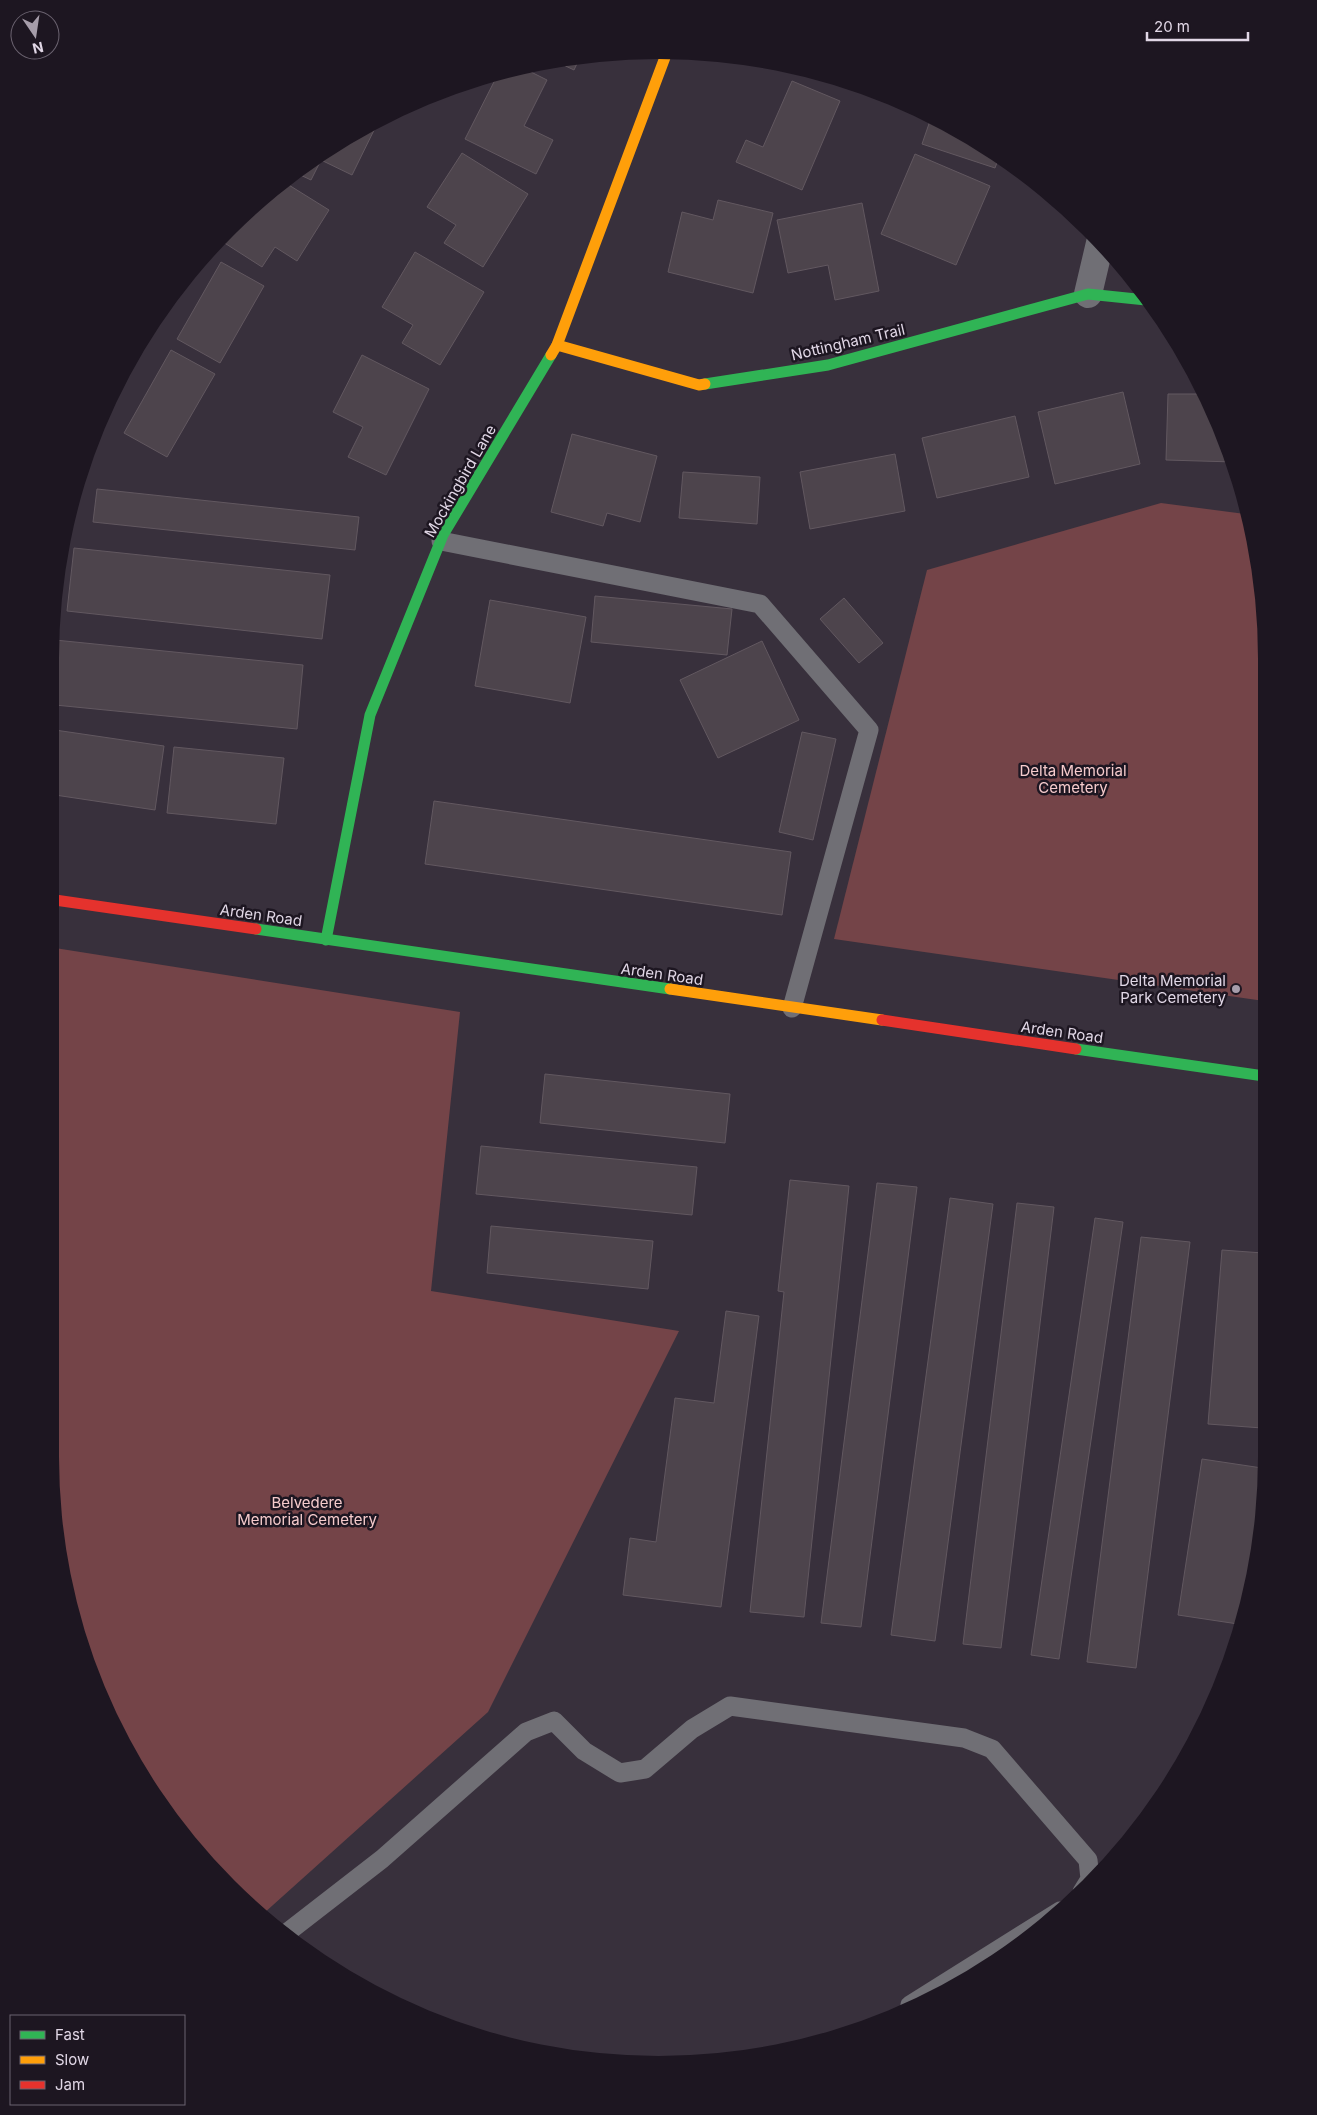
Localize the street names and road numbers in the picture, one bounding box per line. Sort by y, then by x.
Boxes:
street label: Nottingham Trail [789,320,907,364]
street label: Mockingbird Lane [420,421,500,541]
street label: Arden Road [219,900,303,930]
street label: Arden Road [620,959,704,989]
street label: Arden Road [1020,1017,1104,1047]

